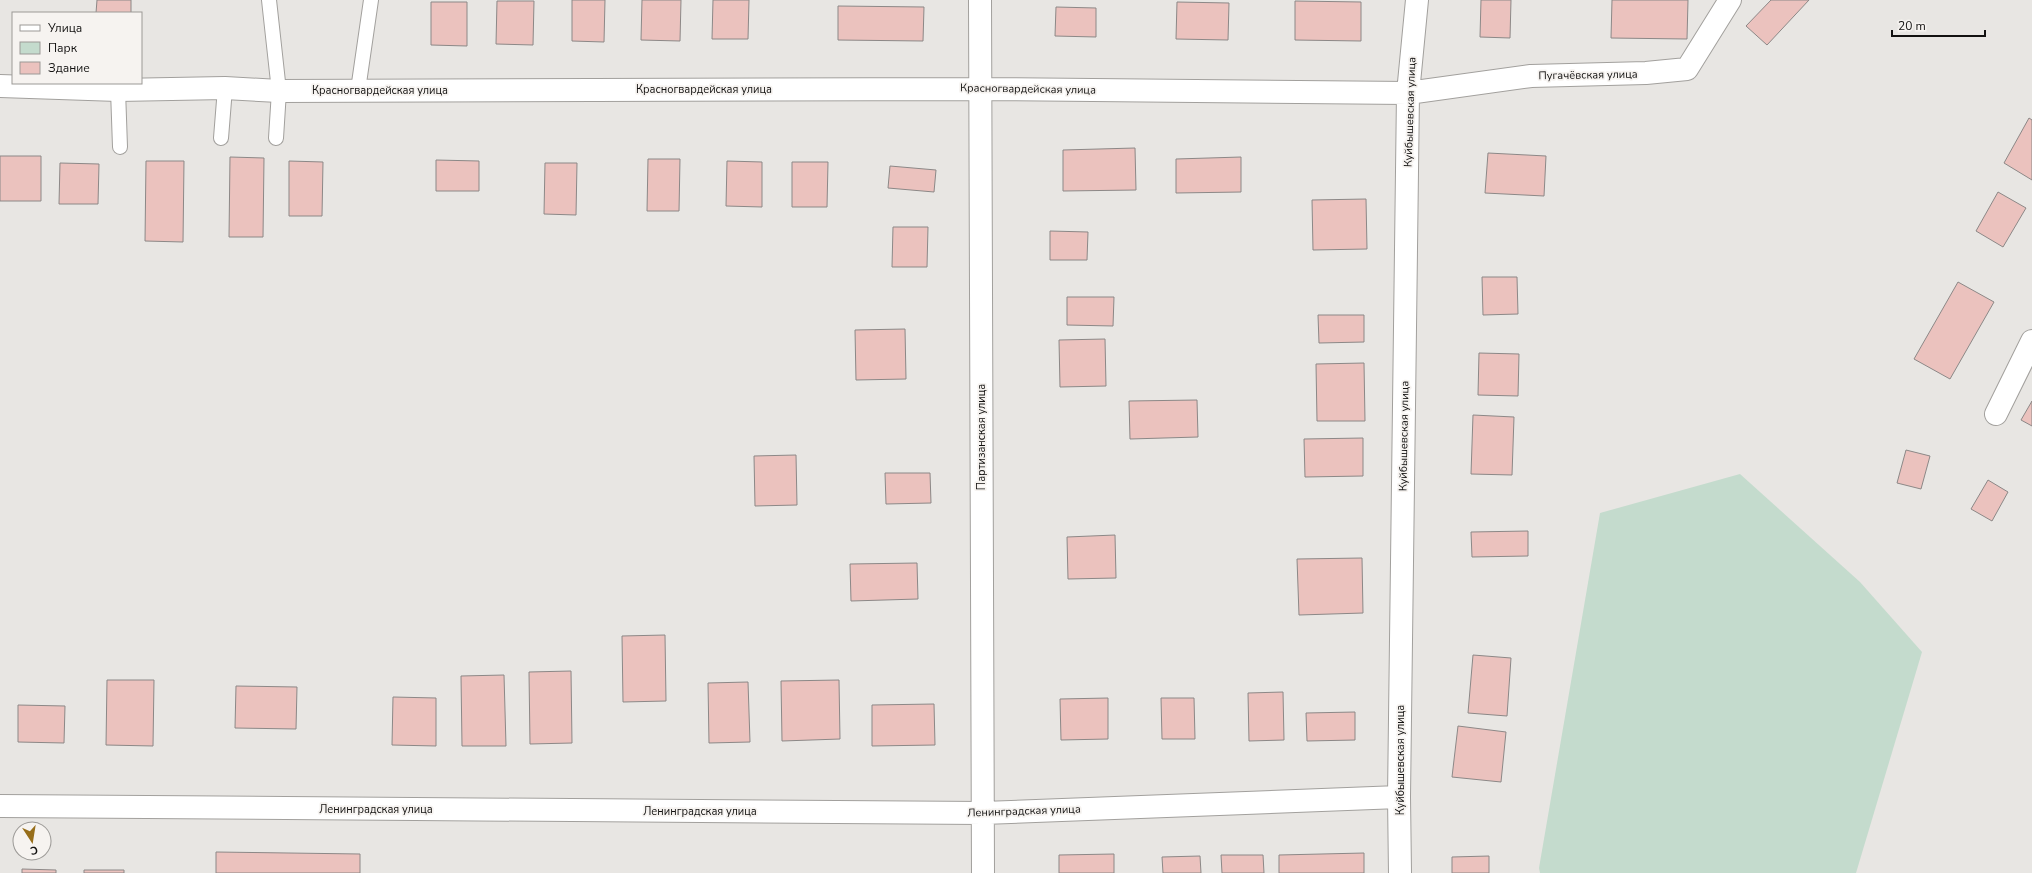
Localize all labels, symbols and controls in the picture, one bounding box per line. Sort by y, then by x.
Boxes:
legend [12,12,142,84]
scale bar [1892,12,1985,38]
text: 20 m [1898,18,1926,34]
text: Улица [47,20,82,36]
text: Парк [48,40,78,56]
street label: Куйбышевская улица [1401,57,1419,167]
text: Здание [48,60,90,76]
street label: Пугачёвская улица [1538,67,1638,83]
street label: Красногвардейская улица [960,80,1096,98]
street label: Красногвардейская улица [636,82,772,97]
street label: Красногвардейская улица [312,83,448,98]
street label: Куйбышевская улица [1396,381,1412,491]
street label: Партизанская улица [974,384,989,490]
street label: Куйбышевская улица [1393,705,1408,815]
street label: Ленинградская улица [319,802,433,817]
street label: Ленинградская улица [967,802,1081,820]
street label: Ленинградская улица [643,804,757,819]
north arrow [12,821,52,861]
text: С [28,842,39,859]

